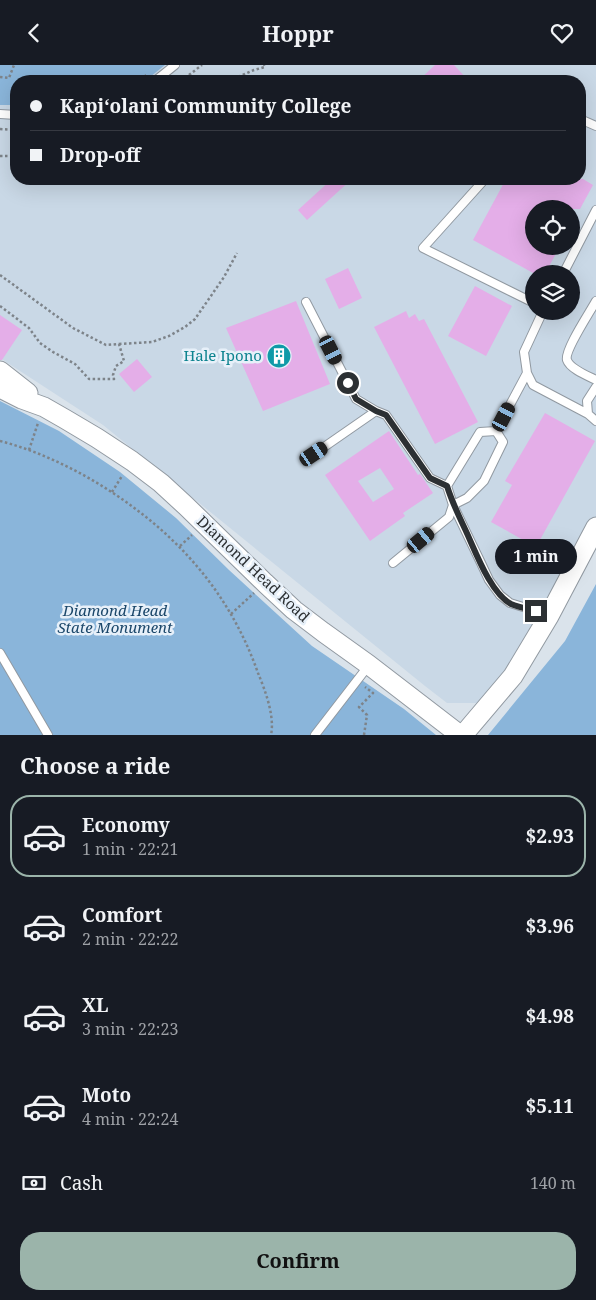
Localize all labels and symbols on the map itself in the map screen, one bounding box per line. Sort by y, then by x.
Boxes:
car [317,333,344,367]
building icon: Hale Ipono [266,343,292,369]
place label: Hale Ipono [183,345,262,365]
route start [337,372,359,394]
car [490,400,517,434]
car [297,439,330,469]
street label: Diamond Head Road [193,511,314,626]
car [404,525,437,555]
callout: 1 min [495,539,577,573]
park label: Diamond Head State Monument [57,600,173,637]
route end [525,600,547,622]

